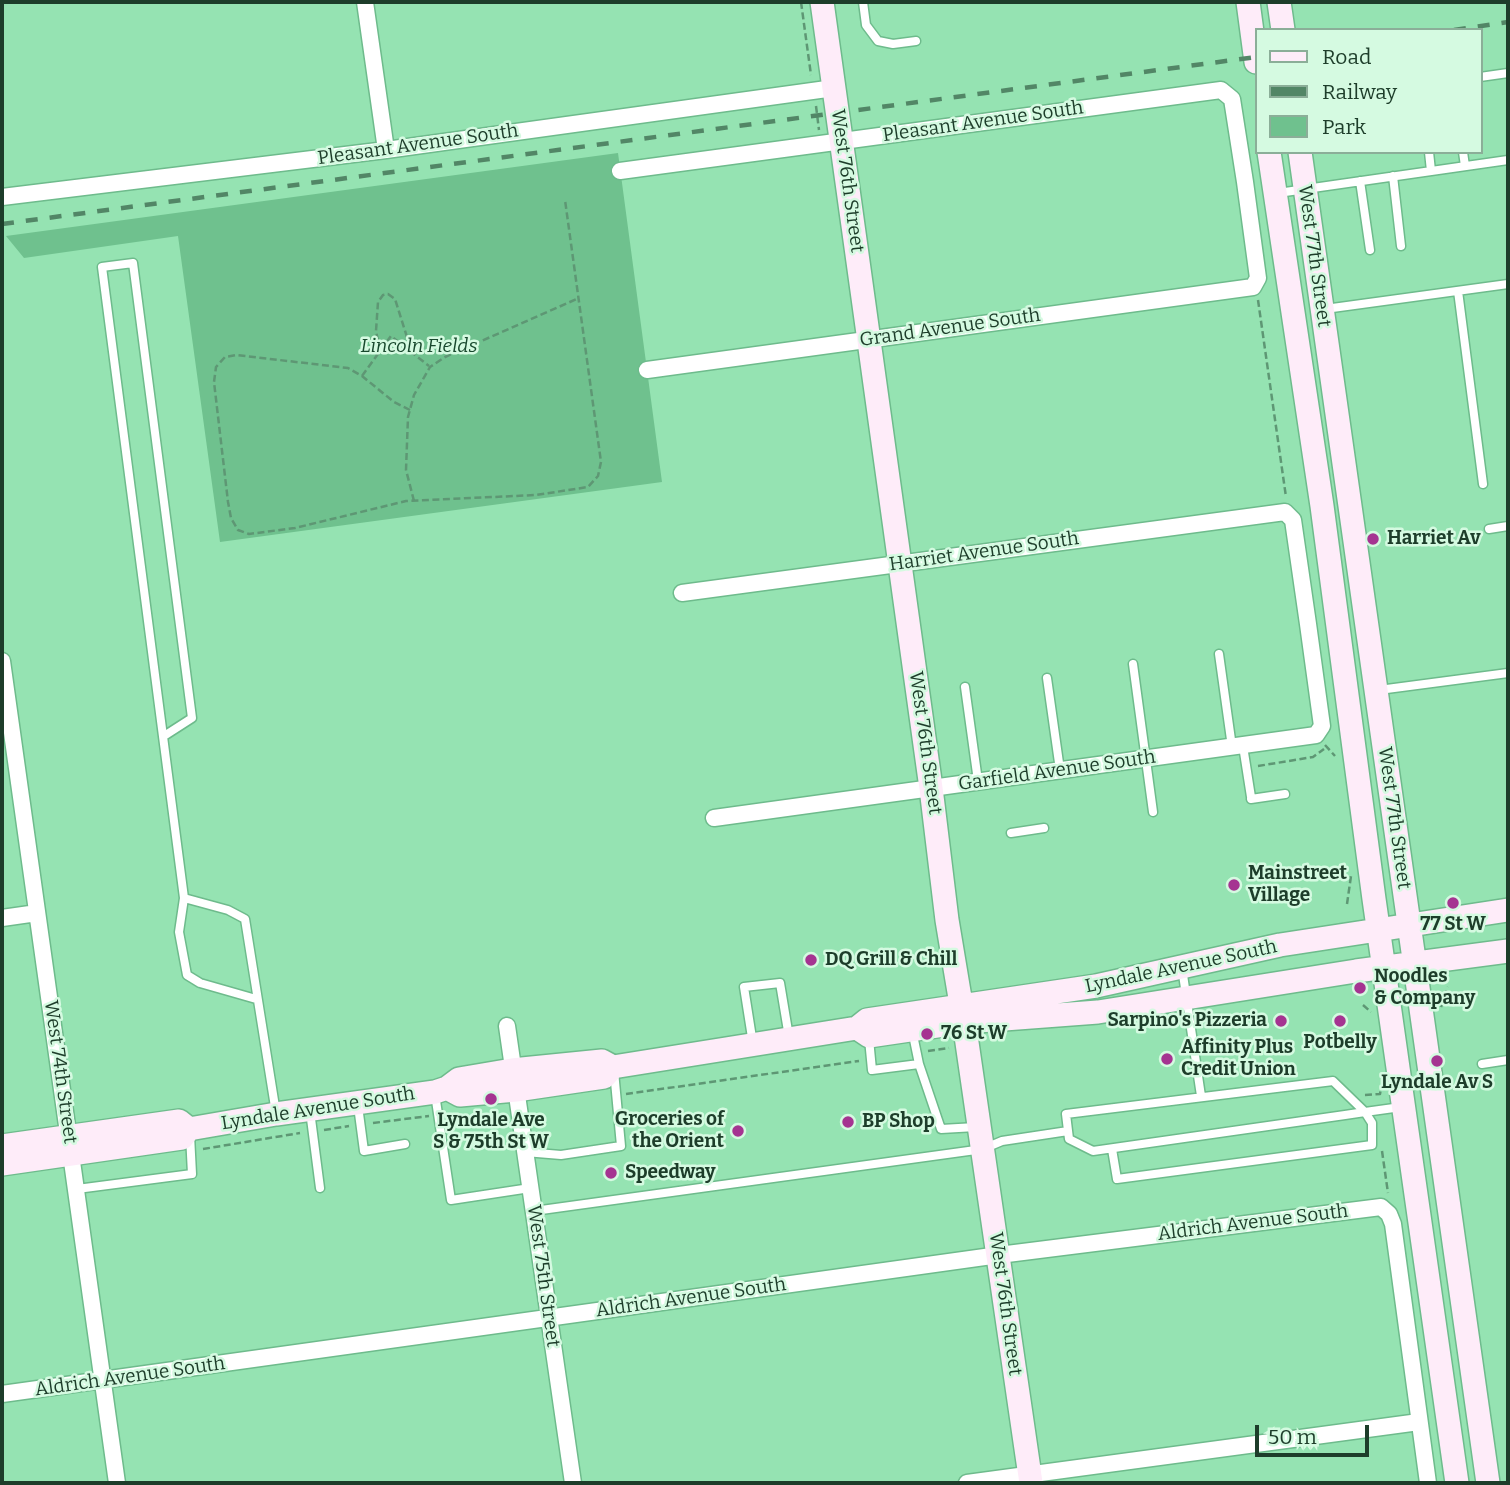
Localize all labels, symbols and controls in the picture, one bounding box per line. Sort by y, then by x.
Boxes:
legend [1254,28,1482,154]
text: Road [1322,44,1371,70]
text: Railway [1322,79,1397,105]
street label: Pleasant Avenue South [881,97,1085,147]
street label: West 76th Street [826,108,868,254]
text: Park [1322,114,1366,140]
street label: Pleasant Avenue South [316,120,520,170]
street label: West 77th Street [1293,183,1335,329]
street label: Grand Avenue South [858,304,1042,352]
park label: Lincoln Fields [361,336,477,358]
street label: Harriet Avenue South [888,527,1080,577]
place label: Harriet Av [1387,528,1481,550]
marker: Harriet Av [1365,531,1381,547]
street label: West 76th Street [904,670,946,816]
street label: West 77th Street [1373,745,1415,891]
street label: Garfield Avenue South [957,746,1157,796]
place label: Mainstreet Village [1248,863,1347,907]
marker: Mainstreet Village [1226,877,1242,893]
marker: 77 St W [1445,895,1461,911]
place label: 77 St W [1420,914,1486,936]
street label: Lyndale Avenue South [1083,936,1279,998]
place label: DQ Grill & Chill [825,949,957,971]
marker: DQ Grill & Chill [803,952,819,968]
place label: Noodles & Company [1374,966,1475,1010]
marker: Noodles & Company [1352,980,1368,996]
street label: West 74th Street [39,999,81,1145]
place label: Sarpino's Pizzeria [1107,1010,1267,1032]
marker: Sarpino's Pizzeria [1273,1013,1289,1029]
marker: Potbelly [1332,1013,1348,1029]
place label: 76 St W [941,1023,1007,1045]
marker: 76 St W [919,1026,935,1042]
place label: Potbelly [1303,1032,1377,1054]
place label: Affinity Plus Credit Union [1181,1037,1296,1081]
marker: Affinity Plus Credit Union [1159,1051,1175,1067]
marker: Lyndale Av S [1429,1053,1445,1069]
place label: Lyndale Av S [1381,1072,1493,1094]
street label: Lyndale Avenue South [220,1082,416,1136]
marker: Lyndale Ave S & 75th St W [483,1091,499,1107]
place label: Groceries of the Orient [615,1109,724,1153]
place label: Lyndale Ave S & 75th St W [433,1110,549,1154]
place label: BP Shop [862,1111,935,1133]
marker: BP Shop [840,1114,856,1130]
marker: Groceries of the Orient [730,1123,746,1139]
place label: Speedway [625,1162,716,1184]
marker: Speedway [603,1165,619,1181]
street label: Aldrich Avenue South [1156,1200,1350,1246]
street label: West 75th Street [522,1203,564,1349]
street label: West 76th Street [984,1231,1026,1377]
street label: Aldrich Avenue South [594,1273,788,1323]
street label: Aldrich Avenue South [33,1352,227,1402]
scale bar [1258,1412,1372,1456]
text: 50 m [1268,1424,1317,1450]

